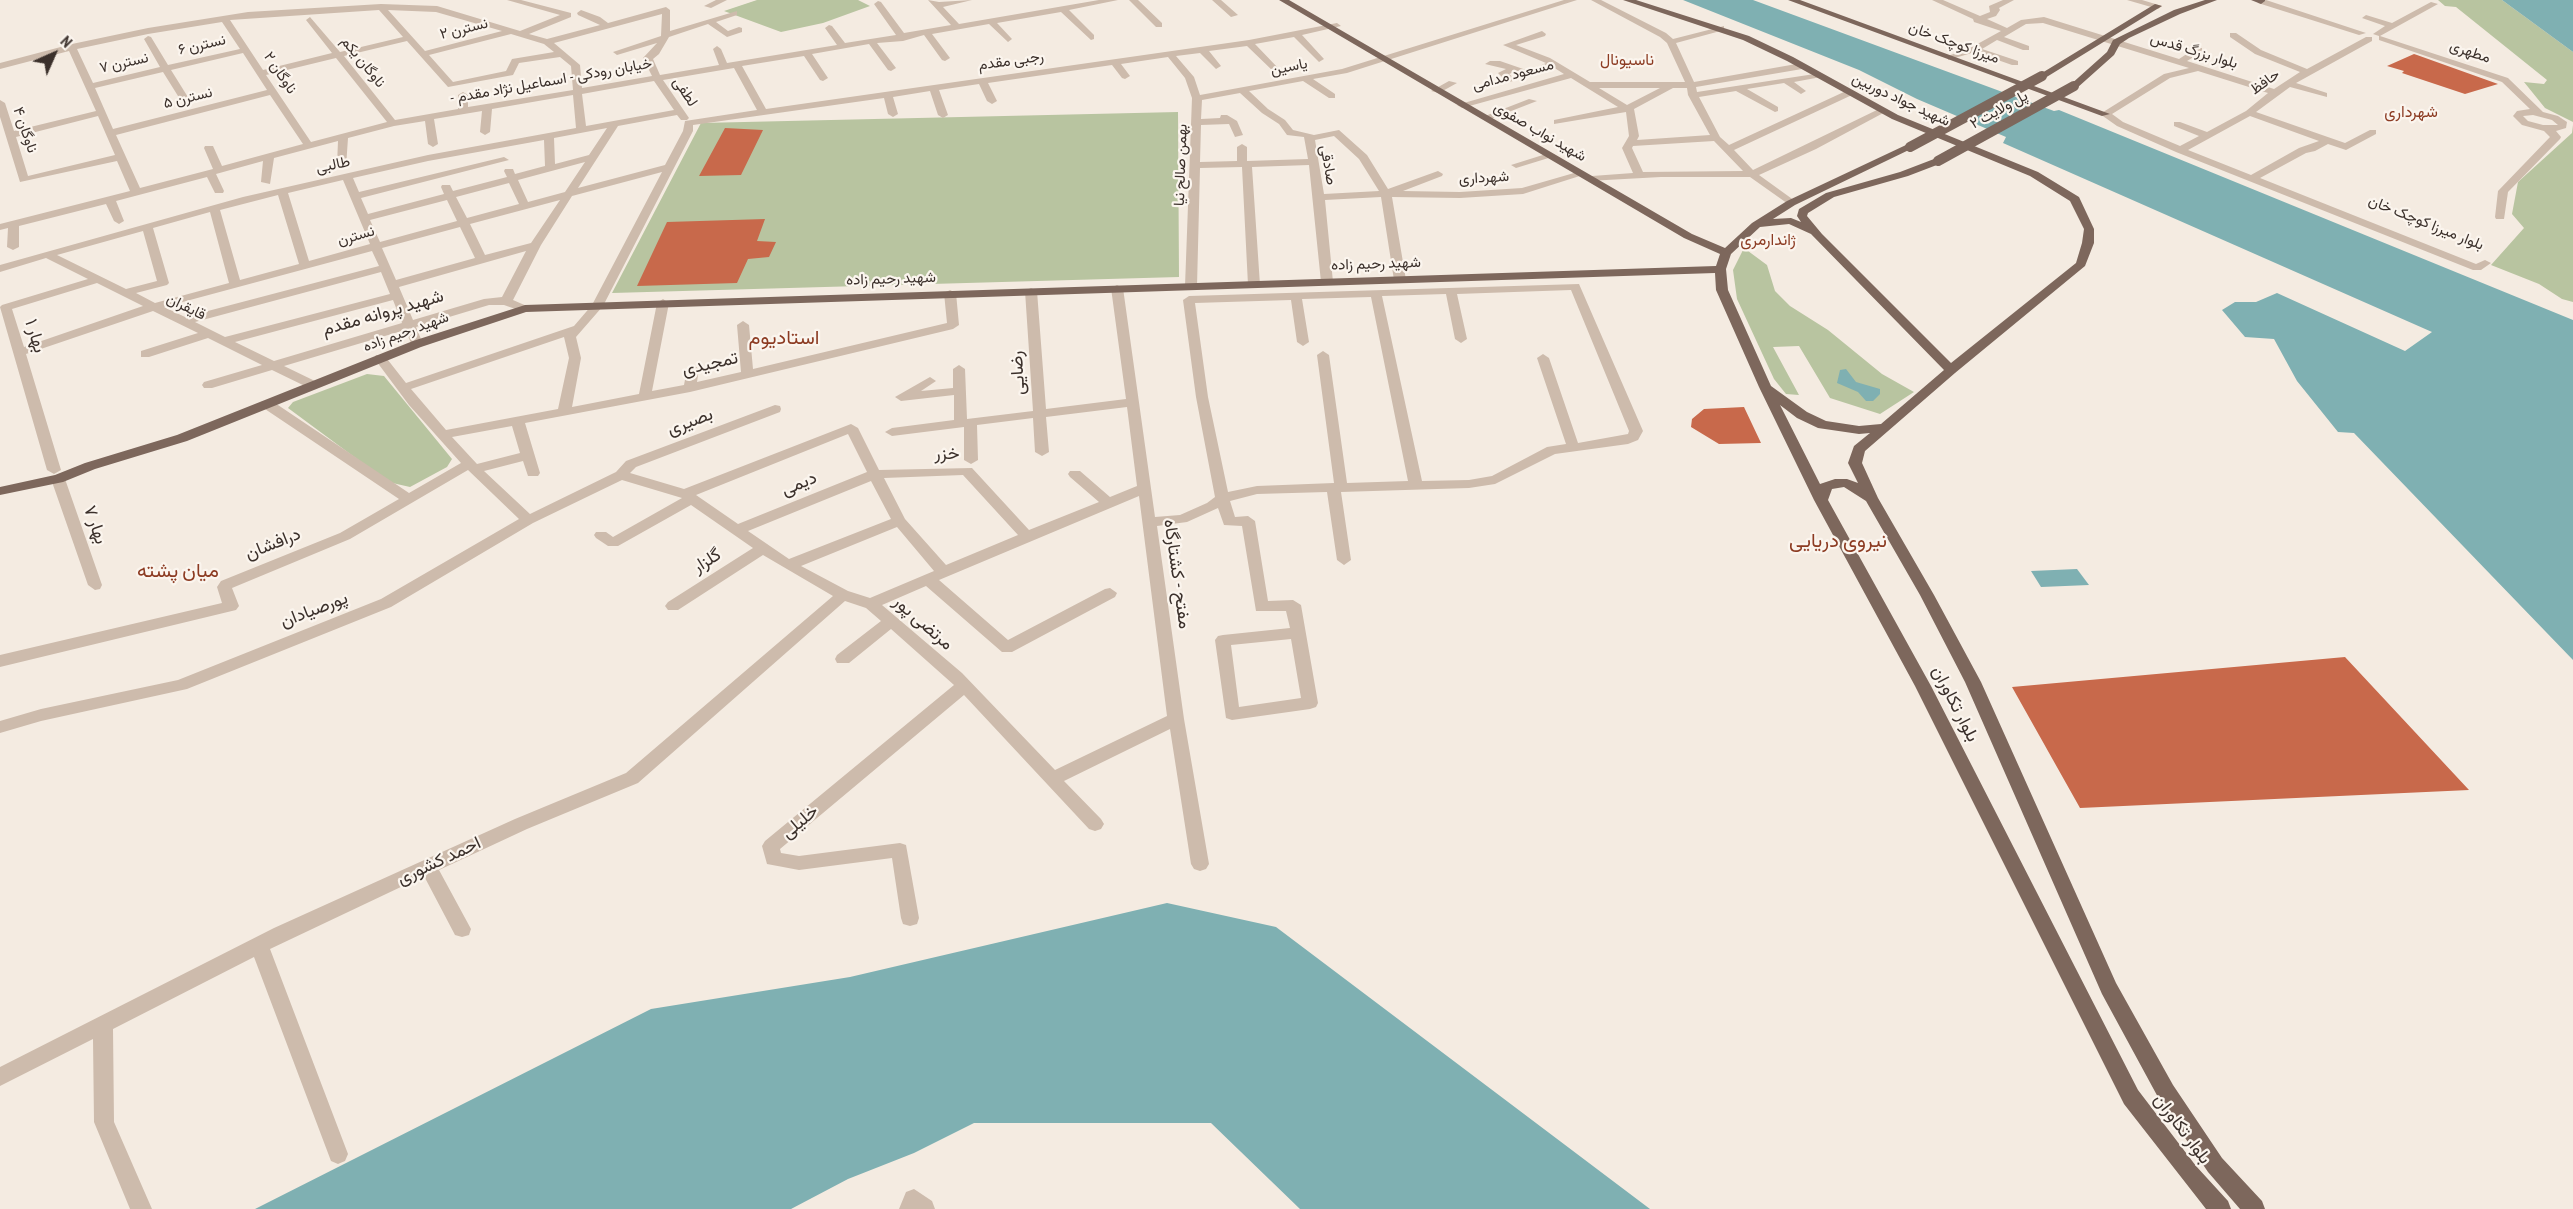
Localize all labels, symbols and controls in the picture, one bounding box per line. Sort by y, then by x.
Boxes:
street label: نسترن ۲ [438,14,490,44]
street label: میرزا کوچک خان [1906,18,2002,68]
north arrow [24,24,84,84]
street label: بلوار بزرگ قدس [2148,29,2240,73]
text: N [57,31,77,51]
street label: نسترن ۶ [176,31,228,59]
street label: ناوگان یکم [337,33,389,91]
street label: مطهری [2447,37,2493,67]
street label: رجبی مقدم [977,48,1045,74]
street label: نسترن ۷ [98,49,150,77]
street label: ناوگان ۲ [259,49,301,97]
district label: ناسیونال [1600,50,1654,70]
street label: - خیابان رودکی - اسماعیل نژاد مقدم [449,54,653,108]
street label: یاسین [1269,55,1309,79]
street label: مسعود مدامی [1470,55,1556,95]
street label: حافظ [2247,65,2283,99]
street label: شهید جواد دوربین [1849,69,1953,131]
street label: لطفی [669,74,701,110]
street label: نسترن ۵ [162,83,214,113]
street label: پل ولایت ۲ [1967,87,2031,133]
street label: شهید نواب صفوی [1491,98,1589,166]
district label: شهرداری [2384,102,2438,122]
street label: ناوگان ۴ [9,105,41,155]
street label: بهمن صالح نیا [1171,123,1191,207]
street label: صادقی [1316,144,1340,186]
street label: طالبی [314,153,352,177]
street label: شهرداری [1458,168,1510,188]
street label: بلوار میرزا کوچک خان [2366,192,2486,254]
street label: نسترن [335,222,377,250]
district label: ژاندارمری [1740,230,1796,250]
street label: شهید رحیم زاده [1331,253,1421,275]
street label: شهید رحیم زاده [846,268,936,290]
street label: شهید پروانه مقدم [320,285,446,341]
street label: قایقران [163,290,209,324]
street label: شهید رحیم زاده [361,308,451,356]
street label: بهار ۱ [20,317,50,355]
district label: استادیوم [749,326,819,350]
street label: تمجیدی [680,347,740,381]
street label: رضایی [1006,350,1030,396]
street label: بصیری [664,403,716,441]
street label: خزر [935,443,959,465]
street label: دیمی [778,467,820,501]
street label: بهار ۷ [78,503,112,547]
street label: مفتح - کشتارگاه [1159,518,1195,630]
street label: درافشان [242,523,304,565]
district label: نیروی دریایی [1789,529,1887,553]
street label: گلزار [689,544,725,578]
district label: میان پشته [137,559,219,583]
street label: پورصیادان [277,587,351,633]
street label: مرتضی پور [889,591,957,655]
street label: بلوار تکاوران [1927,662,1983,746]
street label: خلیلی [777,800,823,844]
street label: احمد کشوری [394,832,484,890]
street label: بلوار تکاوران [2149,1090,2215,1168]

